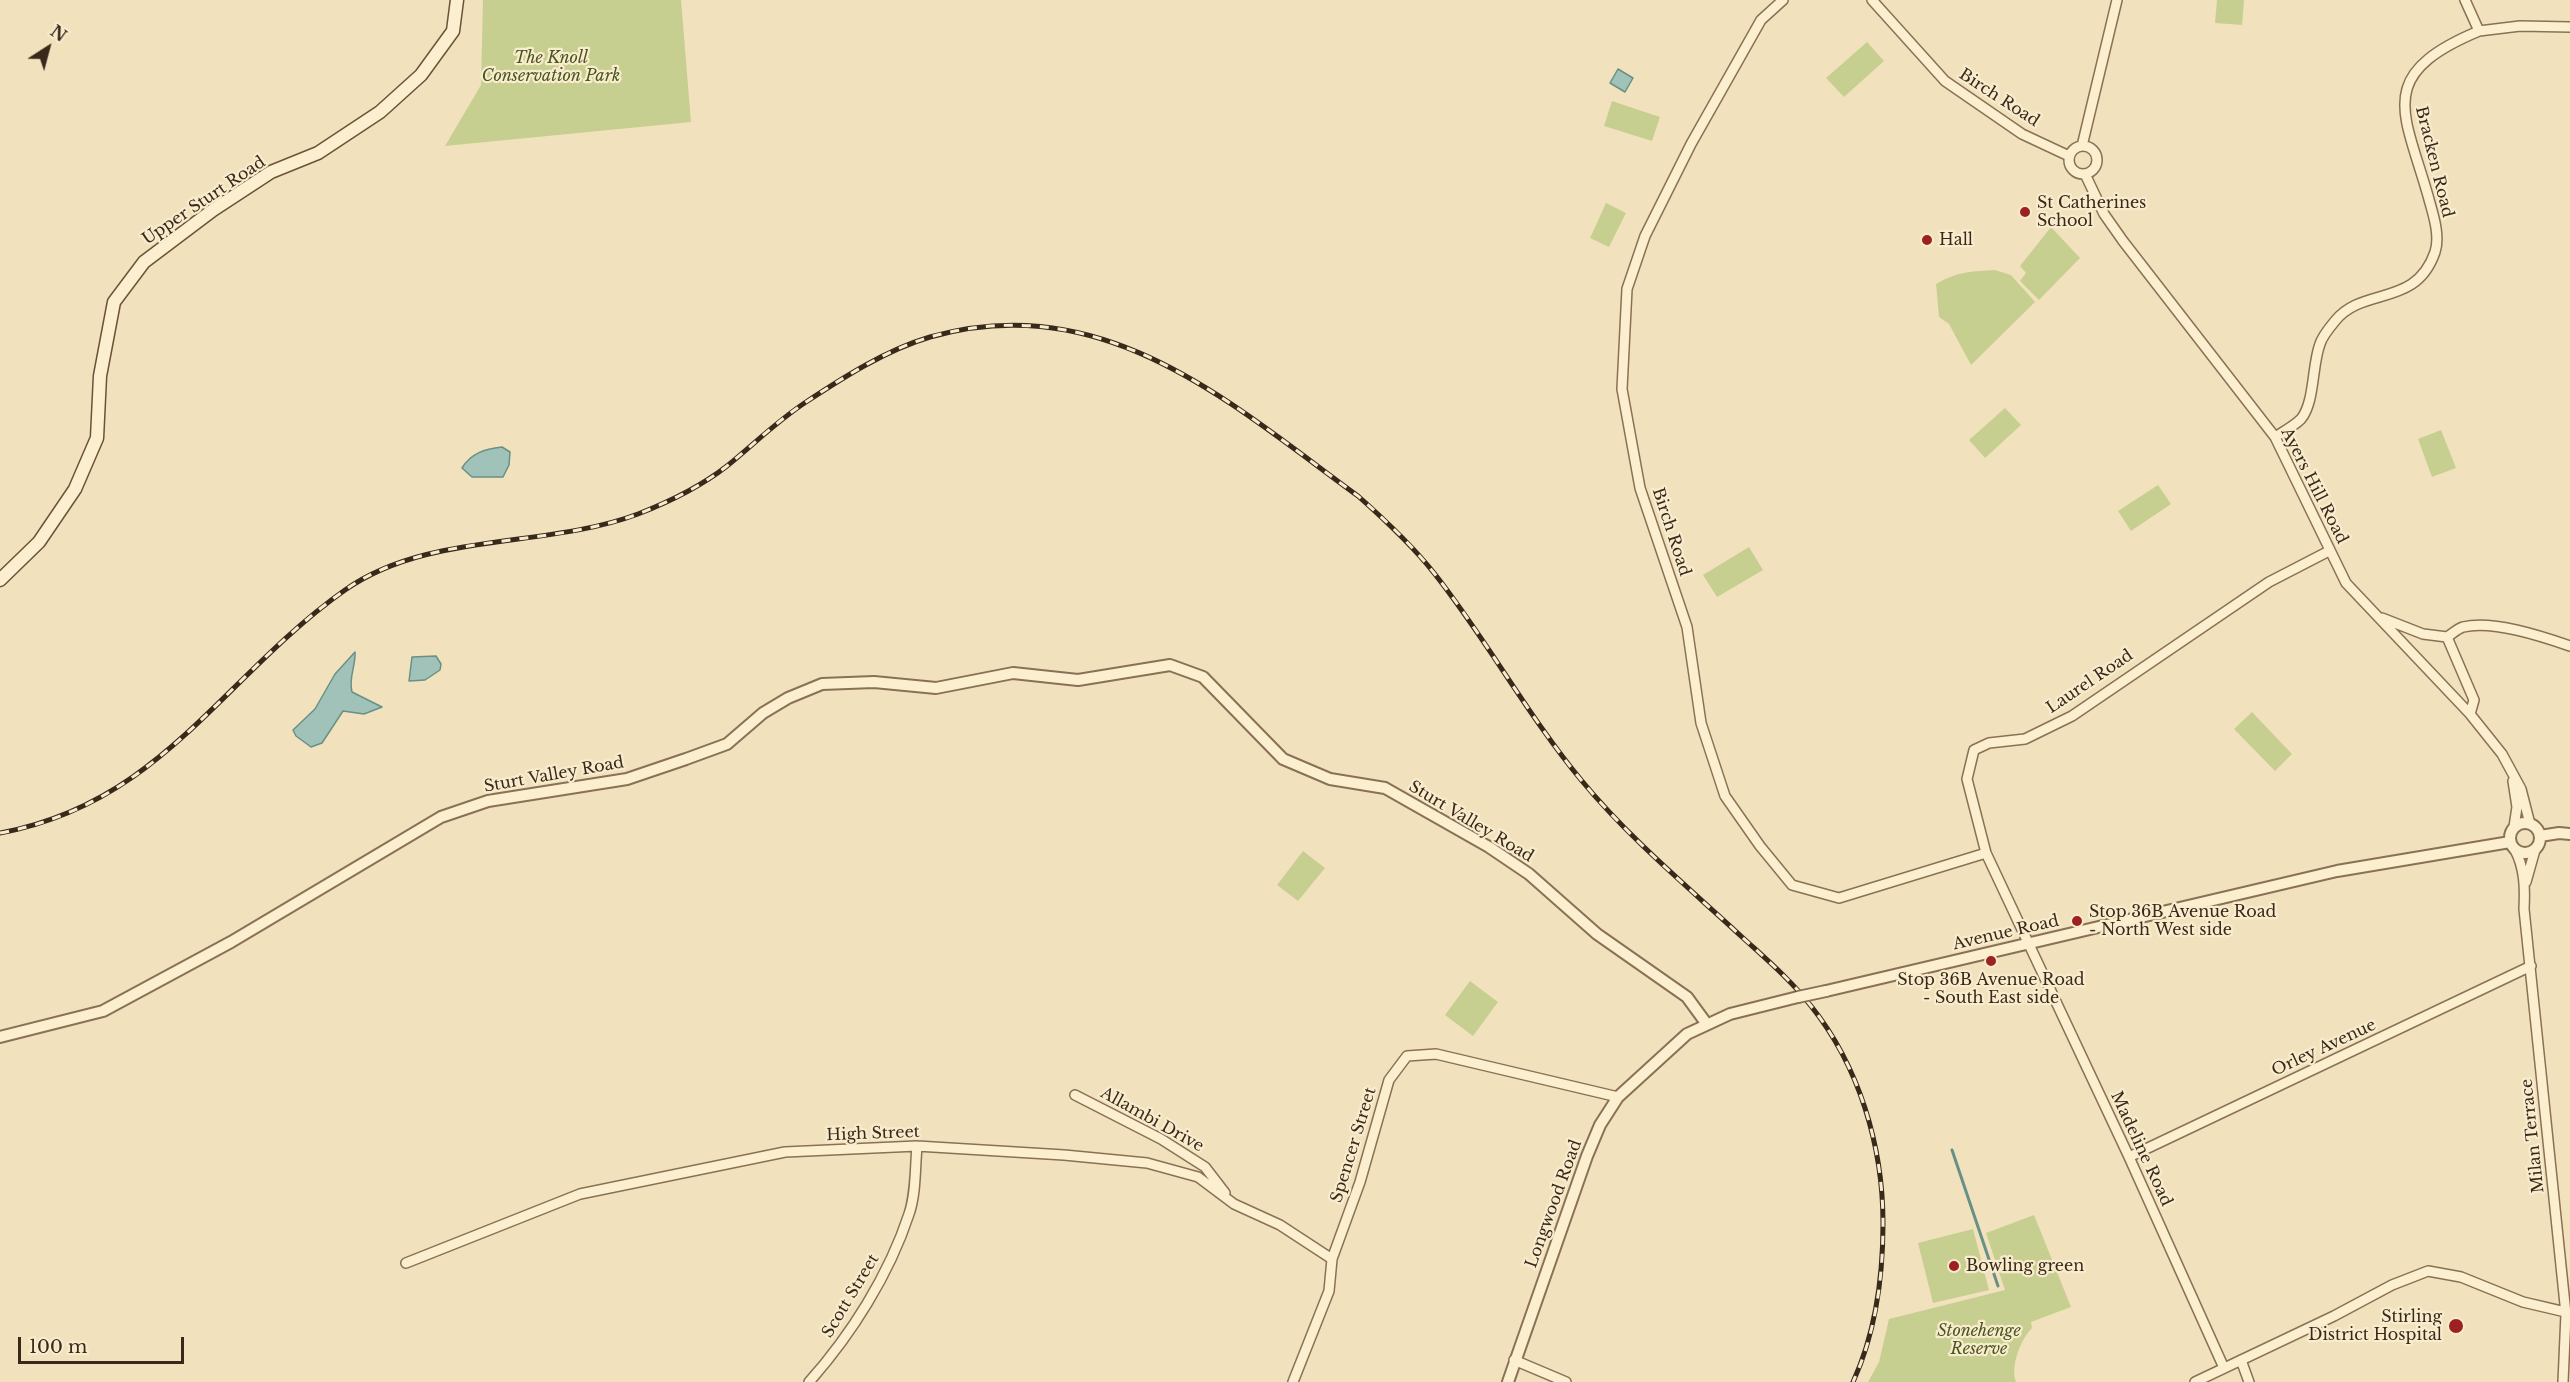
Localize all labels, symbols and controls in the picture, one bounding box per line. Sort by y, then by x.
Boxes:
north arrow [18,18,78,78]
text: N [47,21,71,46]
park label: The Knoll Conservation Park [482,48,620,86]
street label: Birch Road [1955,65,2043,131]
street label: Bracken Road [2411,104,2457,220]
street label: Upper Sturt Road [139,153,269,249]
place label: St Catherines School [2037,193,2146,231]
marker: St Catherines School [2018,205,2032,219]
place label: Hall [1939,230,1973,250]
marker: Hall [1920,233,1934,247]
street label: Ayers Hill Road [2276,425,2352,547]
street label: Birch Road [1648,485,1694,579]
street label: Laurel Road [2043,646,2137,718]
street label: Sturt Valley Road [482,753,626,797]
street label: Sturt Valley Road [1405,777,1537,867]
place label: Stop 36B Avenue Road - North West side [2089,902,2276,940]
street label: Avenue Road [1951,911,2061,955]
marker: Stop 36B Avenue Road - North West side [2070,914,2084,928]
marker: Stop 36B Avenue Road - South East side [1984,954,1998,968]
place label: Stop 36B Avenue Road - South East side [1897,970,2085,1008]
street label: Orley Avenue [2269,1015,2379,1081]
street label: Milan Terrace [2517,1078,2549,1194]
street label: Allambi Drive [1097,1084,1207,1156]
street label: Spencer Street [1327,1085,1381,1205]
street label: Madeline Road [2106,1089,2176,1209]
street label: High Street [826,1123,920,1145]
street label: Longwood Road [1522,1137,1586,1271]
street label: Scott Street [819,1251,883,1341]
place label: Bowling green [1966,1256,2084,1276]
marker: Bowling green [1947,1259,1961,1273]
place label: Stirling District Hospital [2308,1307,2442,1345]
marker: Stirling District Hospital [2447,1317,2465,1335]
park label: Stonehenge Reserve [1937,1321,2021,1359]
scale bar [21,1325,188,1363]
text: 100 m [29,1336,87,1358]

